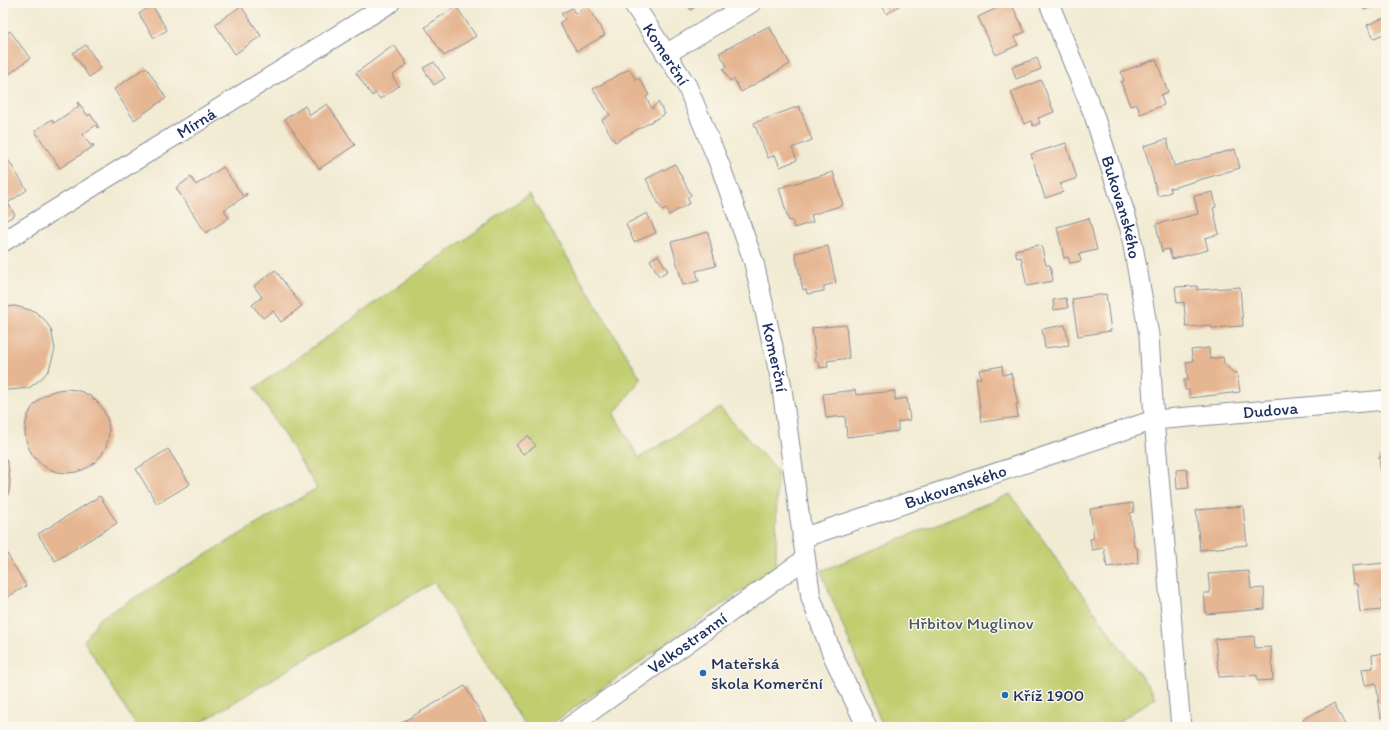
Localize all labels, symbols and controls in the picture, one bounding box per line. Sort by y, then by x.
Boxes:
street label: Komerční [639,19,694,90]
street label: Mírná [173,103,220,142]
street label: Bukovanského [1097,153,1145,260]
street label: Komerční [758,321,792,394]
street label: Dudova [1242,398,1299,422]
street label: Bukovanského [902,460,1009,513]
street label: Velkostranní [644,608,731,678]
park label: Hřbitov Muglinov [908,613,1034,633]
place label: Mateřská škola Komerční [711,653,824,693]
marker: Mateřská škola Komerční [698,668,708,678]
place label: Kříž 1900 [1013,685,1084,705]
marker: Kříž 1900 [1000,690,1010,700]

